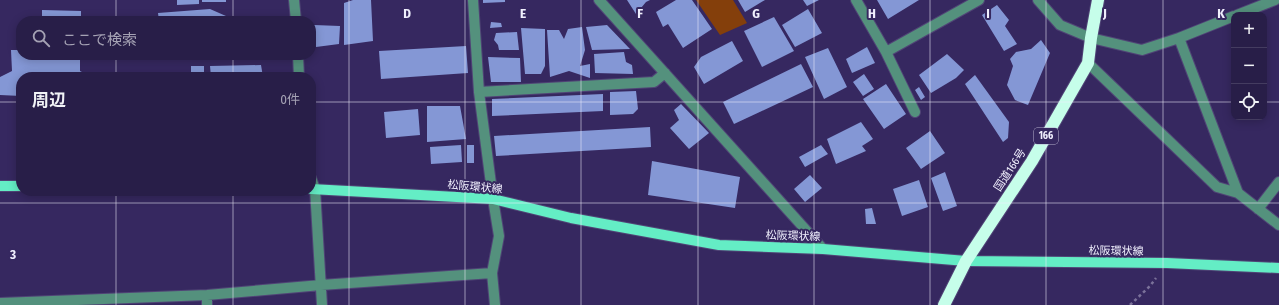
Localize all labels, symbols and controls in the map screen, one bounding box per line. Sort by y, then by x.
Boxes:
text: D [403,6,411,21]
text: E [520,6,526,21]
text: F [637,6,643,21]
text: G [752,6,760,21]
text: H [868,6,876,21]
text: I [986,6,990,21]
text: J [1102,6,1107,21]
text: K [1217,6,1225,21]
map controls [1231,12,1267,120]
button: + [1231,12,1267,48]
search box [16,16,316,60]
icon: search [30,27,52,49]
text: ここで検索 [62,31,137,49]
button: − [1231,48,1267,84]
button: locate [1231,84,1267,120]
text: 周辺 [32,90,66,111]
text: 0件 [280,92,300,107]
road number: 166 [1034,128,1058,144]
street label: 国道166号 [991,146,1029,194]
street label: 松阪環状線 [447,178,503,196]
street label: 松阪環状線 [765,229,821,243]
street label: 松阪環状線 [1088,244,1144,258]
text: 3 [9,247,16,262]

